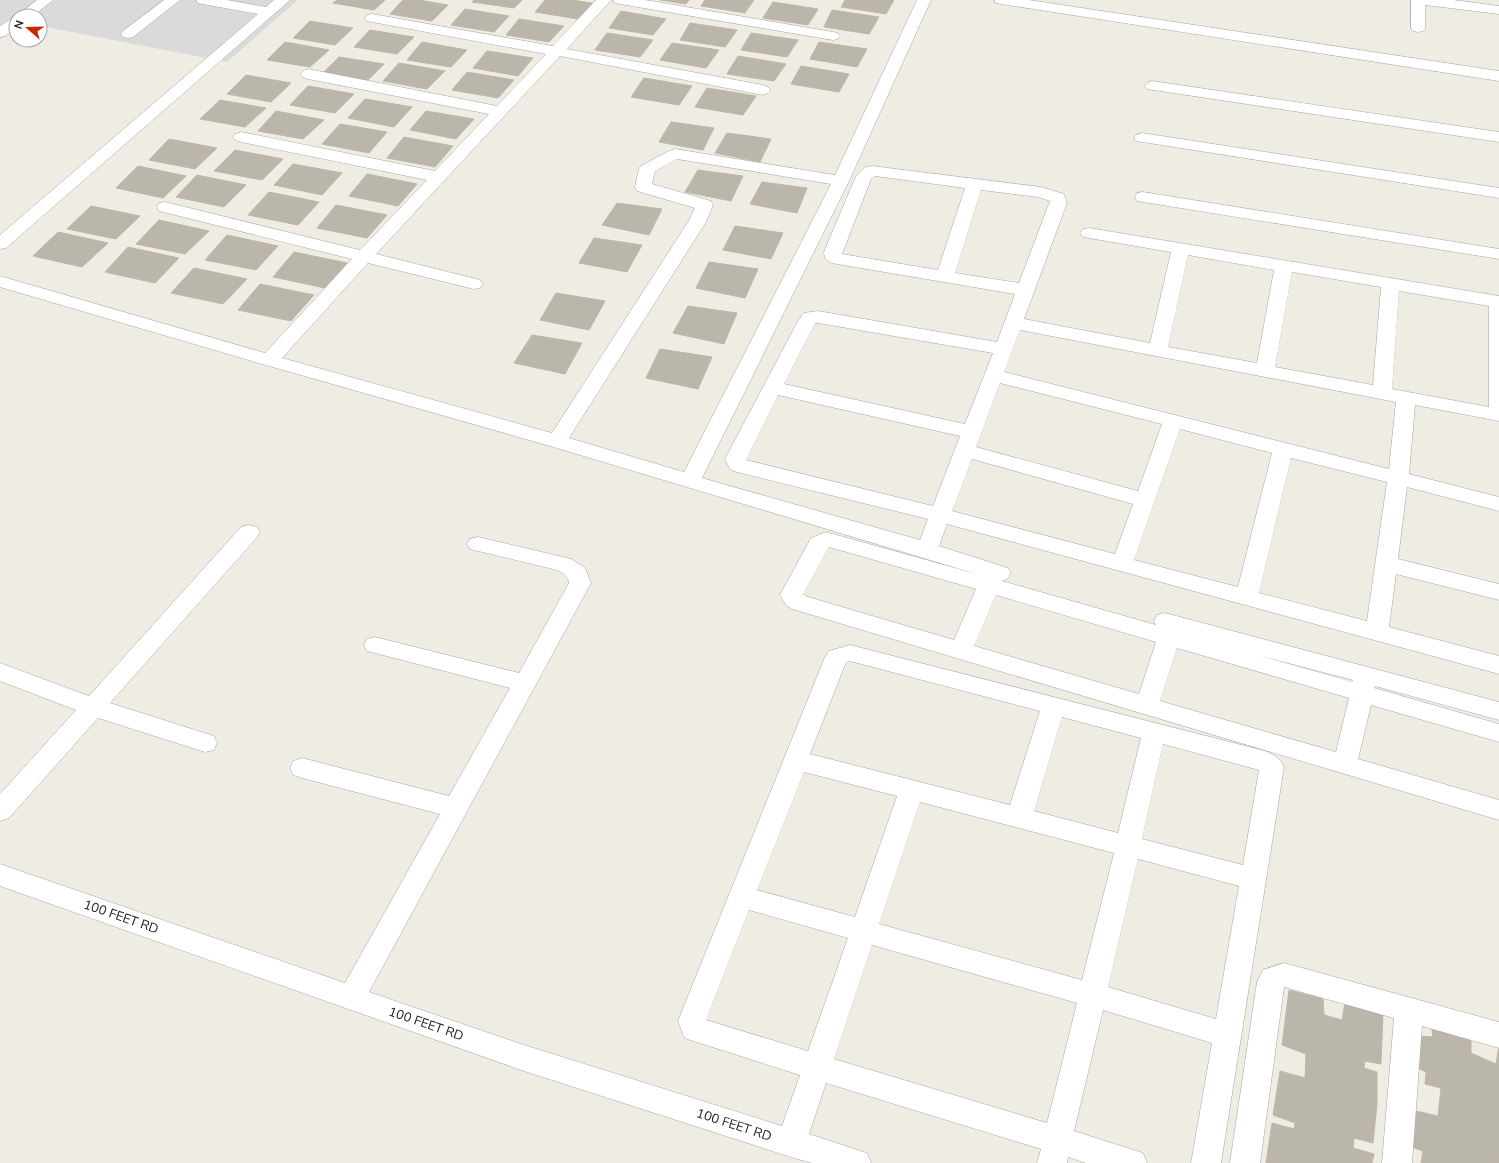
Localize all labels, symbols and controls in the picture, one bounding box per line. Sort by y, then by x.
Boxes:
north arrow [8,8,48,48]
text: N [11,18,28,31]
street label: 100 FEET RD [81,896,161,938]
street label: 100 FEET RD [386,1003,466,1045]
street label: 100 FEET RD [694,1104,774,1146]

